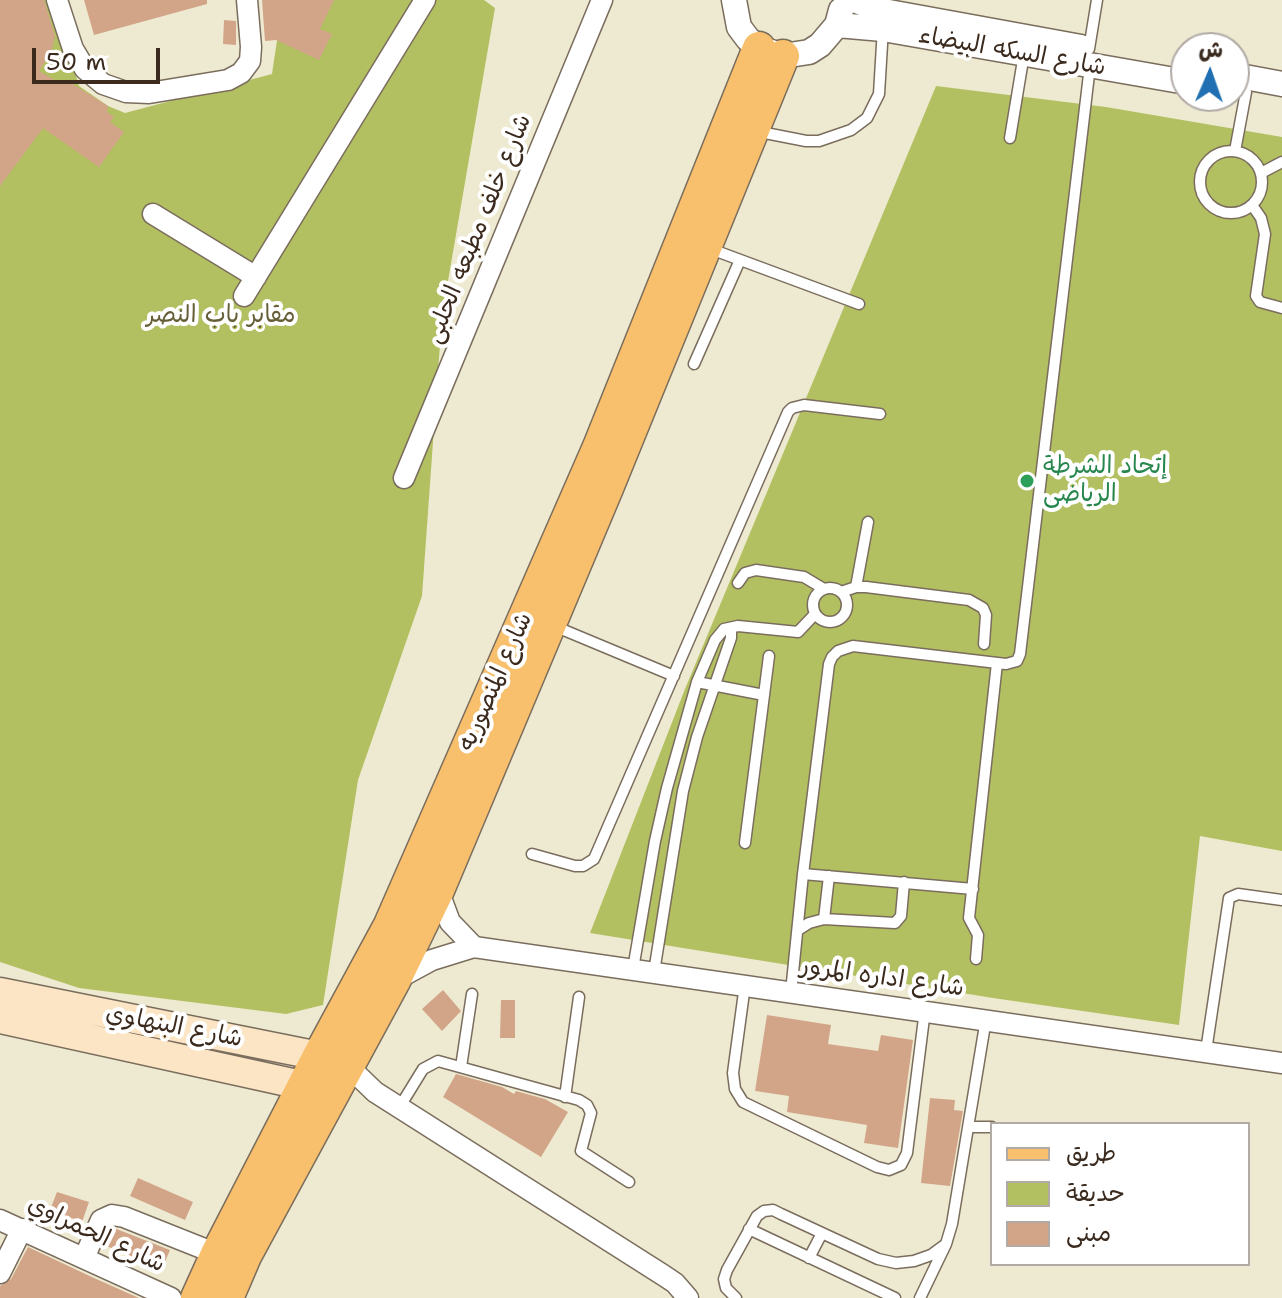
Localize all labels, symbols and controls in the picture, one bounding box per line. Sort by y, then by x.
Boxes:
street label: شارع السكه البيضاء [916,21,1108,83]
scale bar [36,32,164,82]
north arrow [1170,32,1250,112]
text: ش [1198,35,1223,64]
text: 50 m [46,46,106,78]
street label: شارع خلف مطبعه الحلبى [420,110,538,348]
park label: مقابر باب النصر [147,302,295,330]
place label: إتحاد الشرطة الرياضى [1043,453,1167,509]
marker: إتحاد الشرطة الرياضى [1018,472,1036,490]
street label: شارع المنصوريه [453,608,539,756]
street label: شارع اداره المرور [798,952,966,1004]
street label: شارع البنهاوي [103,1000,245,1054]
legend [990,1122,1250,1266]
text: طريق [1066,1137,1116,1169]
text: حديقة [1066,1177,1125,1209]
street label: شارع الحمراوي [23,1191,169,1279]
text: مبنى [1066,1217,1111,1249]

